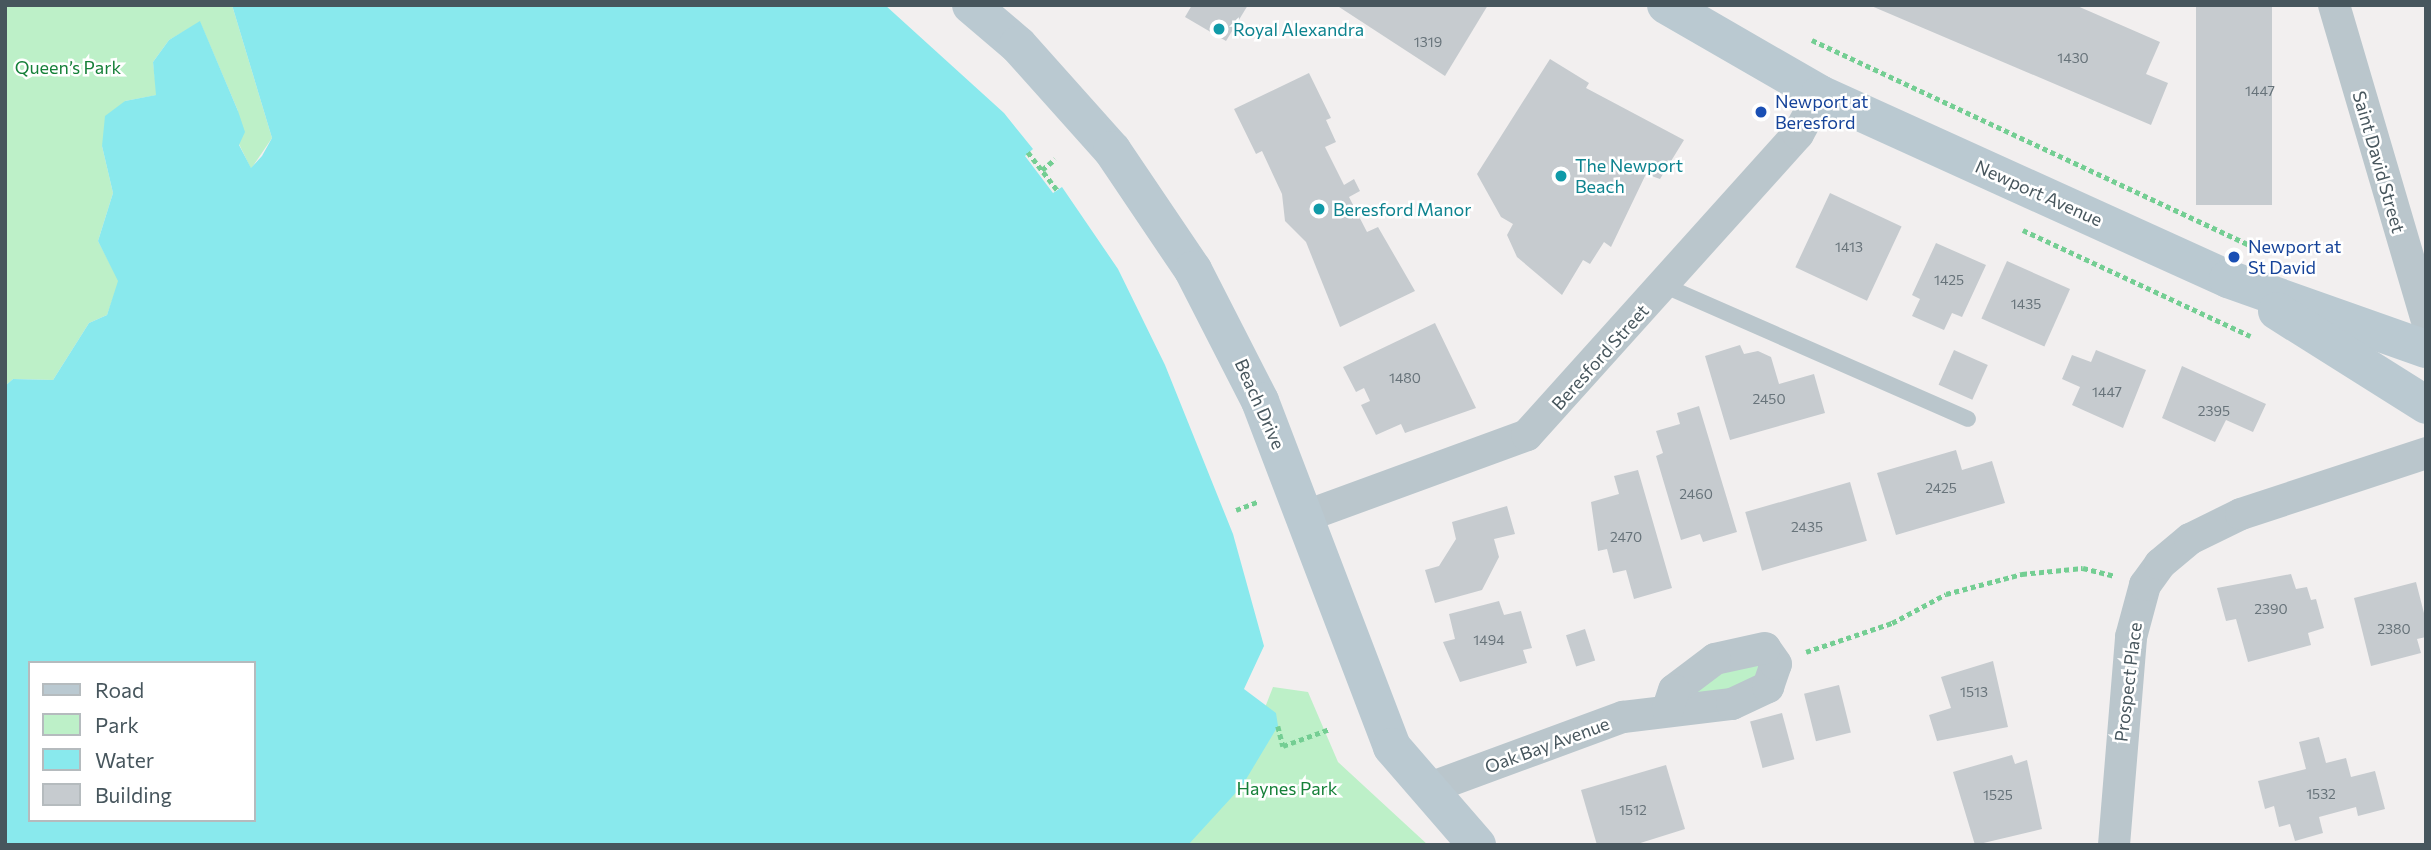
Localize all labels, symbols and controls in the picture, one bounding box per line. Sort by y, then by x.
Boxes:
place label: Royal Alexandra [1233,18,1364,40]
marker: Royal Alexandra [1211,21,1227,37]
house number: 1319 [1414,34,1442,50]
house number: 1430 [2057,50,2089,66]
park label: Queen’s Park [15,56,121,78]
house number: 1447 [2245,83,2275,99]
street label: Saint David Street [2348,88,2410,236]
place label: Newport at Beresford [1775,91,1868,134]
marker: Newport at Beresford [1753,104,1769,120]
place label: The Newport Beach [1575,155,1683,198]
street label: Newport Avenue [1972,155,2106,231]
marker: The Newport Beach [1553,168,1569,184]
place label: Beresford Manor [1333,198,1472,220]
marker: Beresford Manor [1311,201,1327,217]
place label: Newport at St David [2248,236,2341,278]
house number: 1413 [1835,239,1863,255]
marker: Newport at St David [2226,249,2242,265]
house number: 1425 [1934,272,1964,288]
house number: 1435 [2011,296,2041,312]
street label: Beresford Street [1547,300,1653,414]
street label: Beach Drive [1230,355,1290,453]
house number: 1480 [1389,370,1421,386]
house number: 1447 [2092,384,2122,400]
house number: 2450 [1752,391,1786,407]
house number: 2395 [2198,403,2230,419]
house number: 2425 [1925,480,1957,496]
house number: 2460 [1679,486,1713,502]
house number: 2435 [1791,519,1823,535]
house number: 2470 [1610,529,1642,545]
house number: 2390 [2254,601,2288,617]
street label: Prospect Place [2110,621,2146,743]
house number: 2380 [2377,621,2411,637]
house number: 1494 [1473,632,1505,648]
legend [28,661,256,822]
text: Road [95,677,144,702]
house number: 1513 [1960,684,1988,700]
text: Park [95,712,139,737]
street label: Oak Bay Avenue [1482,712,1612,778]
text: Water [95,747,154,772]
park label: Haynes Park [1236,777,1338,799]
text: Building [95,782,172,807]
house number: 1532 [2306,786,2336,802]
house number: 1525 [1983,787,2013,803]
house number: 1512 [1619,802,1647,818]

